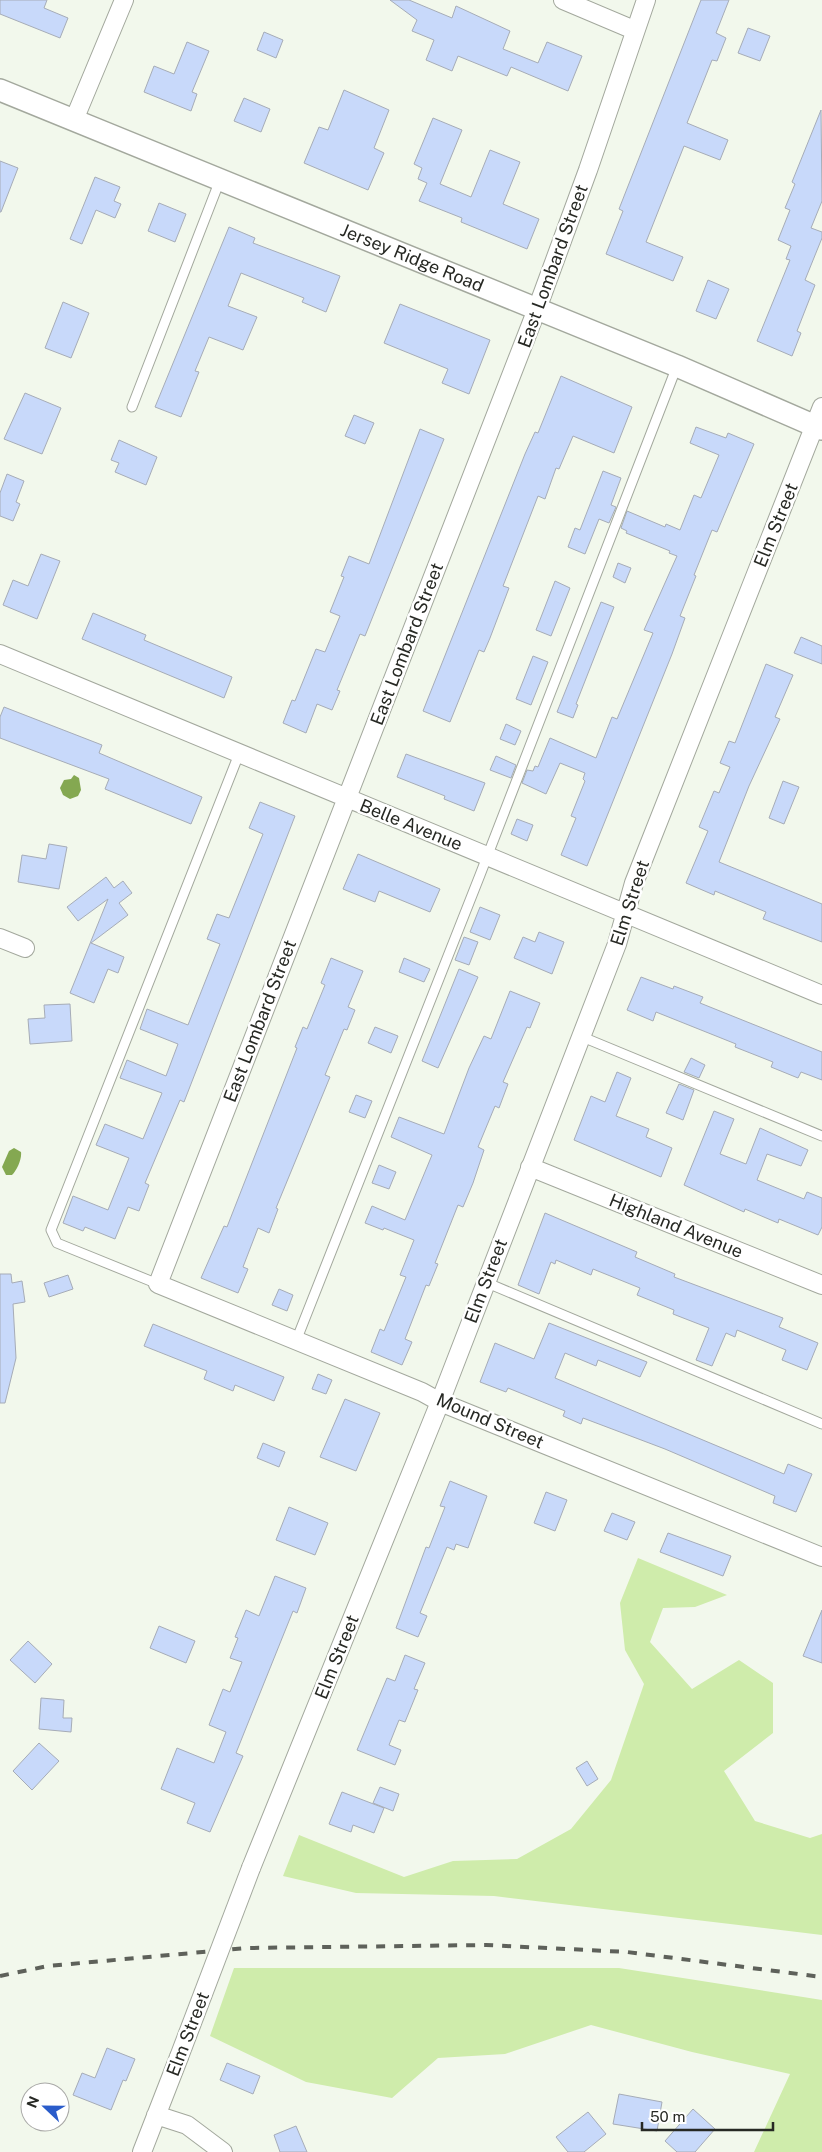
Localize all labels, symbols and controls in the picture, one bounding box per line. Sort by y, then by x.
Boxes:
street label: East Lombard Street [513,181,592,350]
street label: Jersey Ridge Road [338,219,487,296]
street label: Elm Street [749,480,802,570]
street label: East Lombard Street [366,560,447,728]
street label: Belle Avenue [357,794,466,855]
street label: Elm Street [606,857,653,948]
street label: East Lombard Street [219,937,300,1105]
street label: Highland Avenue [606,1189,746,1262]
street label: Elm Street [460,1236,511,1326]
street label: Mound Street [433,1388,547,1453]
street label: Elm Street [310,1612,363,1702]
street label: Elm Street [162,1989,213,2079]
north arrow [20,2082,70,2132]
text: N [23,2094,42,2110]
scale bar [642,2100,773,2132]
text: 50 m [650,2108,685,2125]

